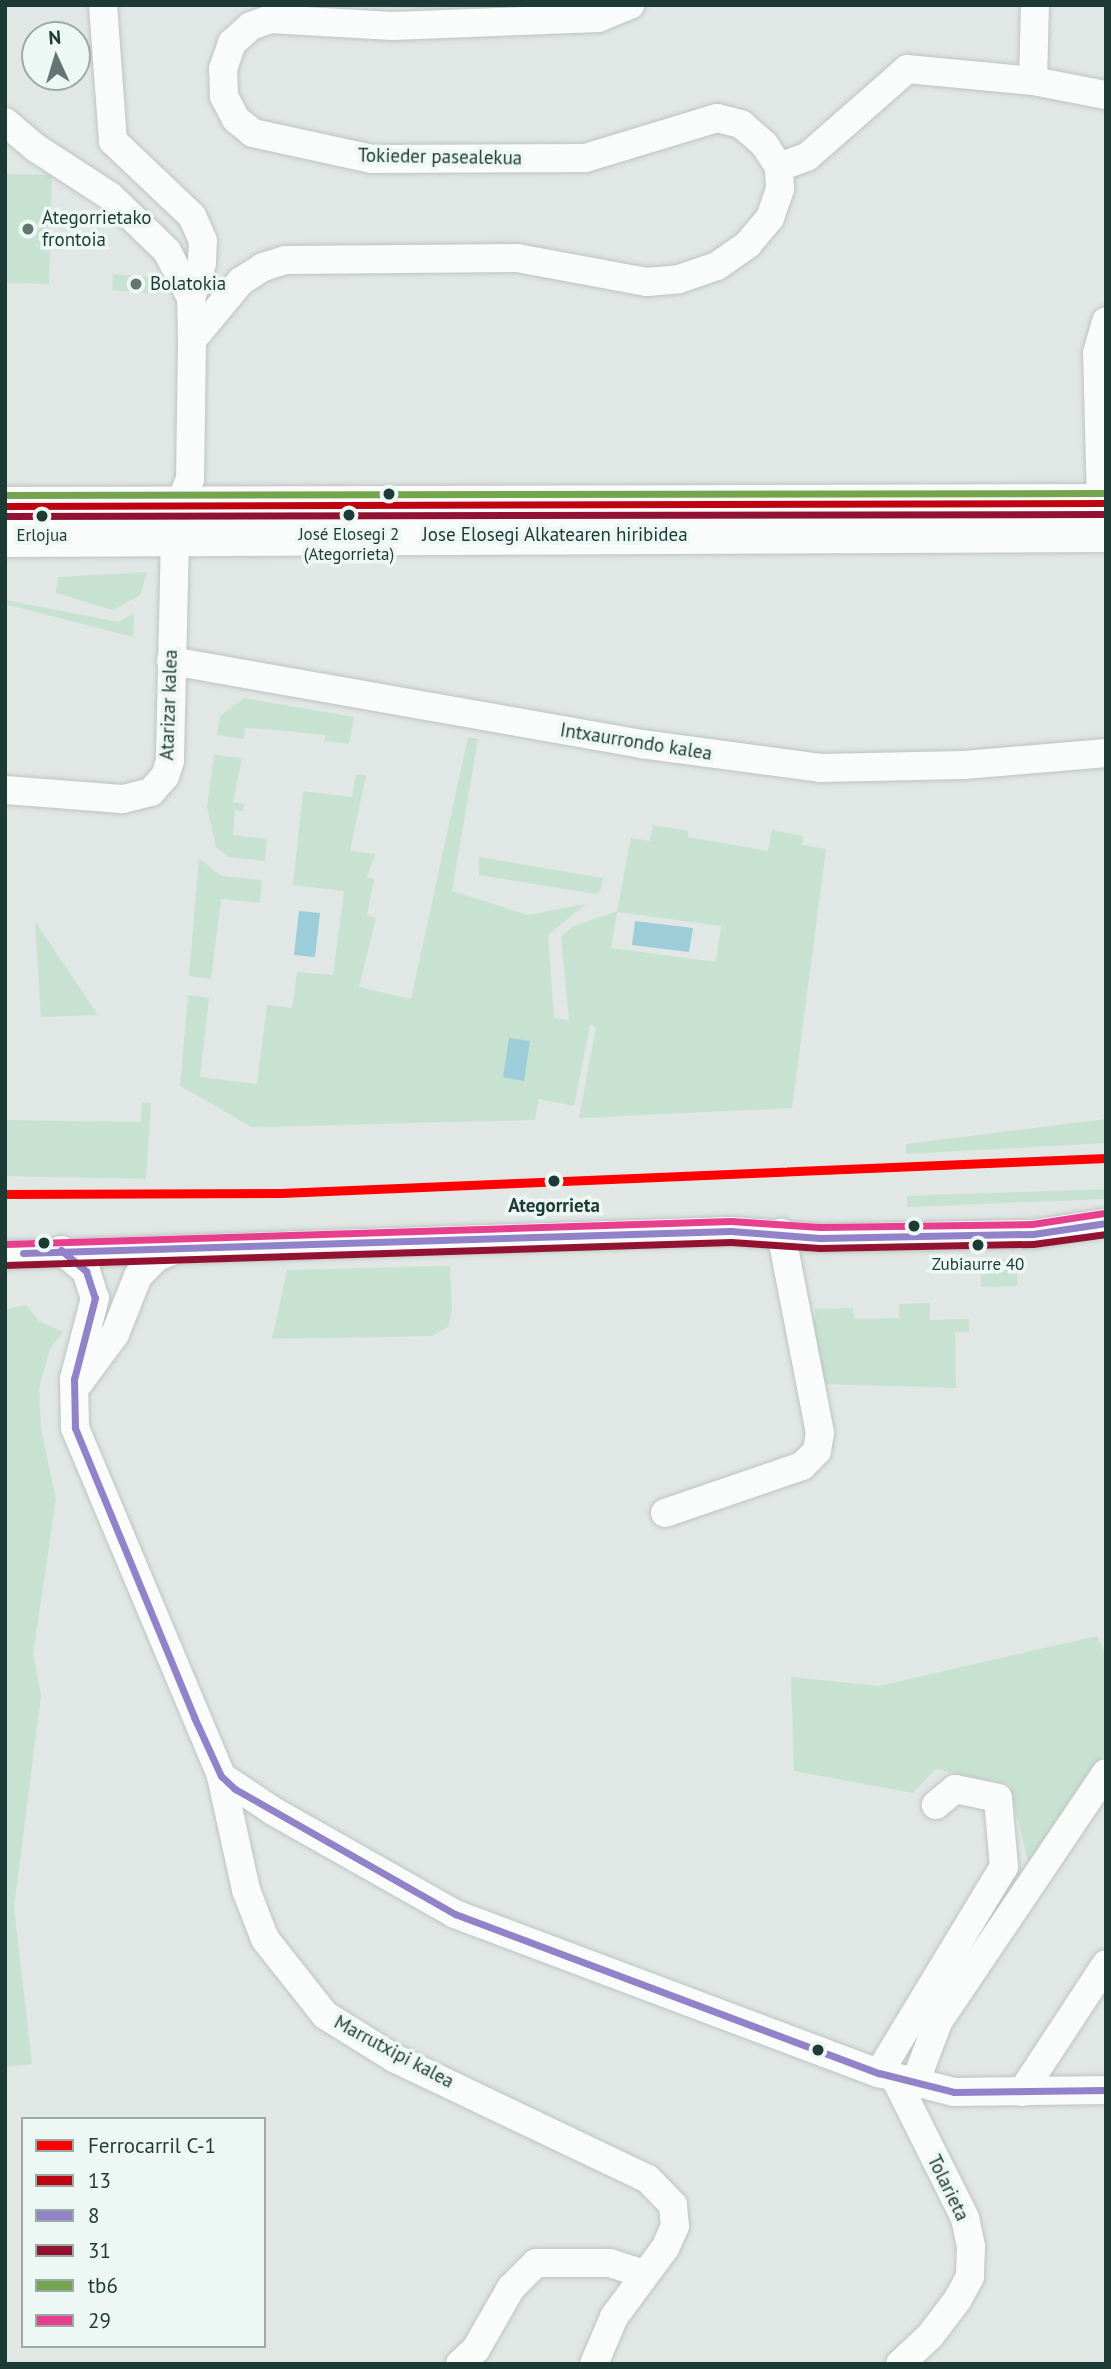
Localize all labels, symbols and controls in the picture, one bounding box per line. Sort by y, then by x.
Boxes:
north arrow [21,21,91,91]
text: N [48,25,62,49]
street label: Tokieder pasealekua [358,144,522,170]
place label: Ategorrietako frontoia [42,207,151,251]
marker: Ategorrietako frontoia [20,221,36,237]
place label: Bolatokia [150,273,226,295]
marker: Bolatokia [128,276,144,292]
unlabelled marker [382,487,396,501]
marker: José Elosegi 2 (Ategorrieta) [342,508,356,522]
marker: Erlojua [35,509,49,523]
street label: Jose Elosegi Alkatearen hiribidea [422,524,688,546]
place label: José Elosegi 2 (Ategorrieta) [299,525,399,565]
place label: Erlojua [16,526,68,546]
street label: Atarizar kalea [156,649,182,761]
street label: Intxaurrondo kalea [558,719,714,765]
marker: Ategorrieta [543,1170,565,1192]
place label: Ategorrieta [508,1195,600,1217]
unlabelled marker [907,1219,921,1233]
unlabelled marker [37,1236,51,1250]
marker: Zubiaurre 40 [971,1238,985,1252]
place label: Zubiaurre 40 [932,1255,1024,1275]
street label: Marrutxipi kalea [330,2011,458,2093]
unlabelled marker [811,2043,825,2057]
legend [21,2117,266,2348]
text: Ferrocarril C-1 [88,2132,216,2159]
street label: Tolarieta [922,2151,974,2225]
text: 13 [88,2167,111,2194]
text: 8 [88,2202,99,2229]
text: 31 [88,2237,111,2264]
text: tb6 [88,2272,118,2299]
text: 29 [88,2307,111,2334]

